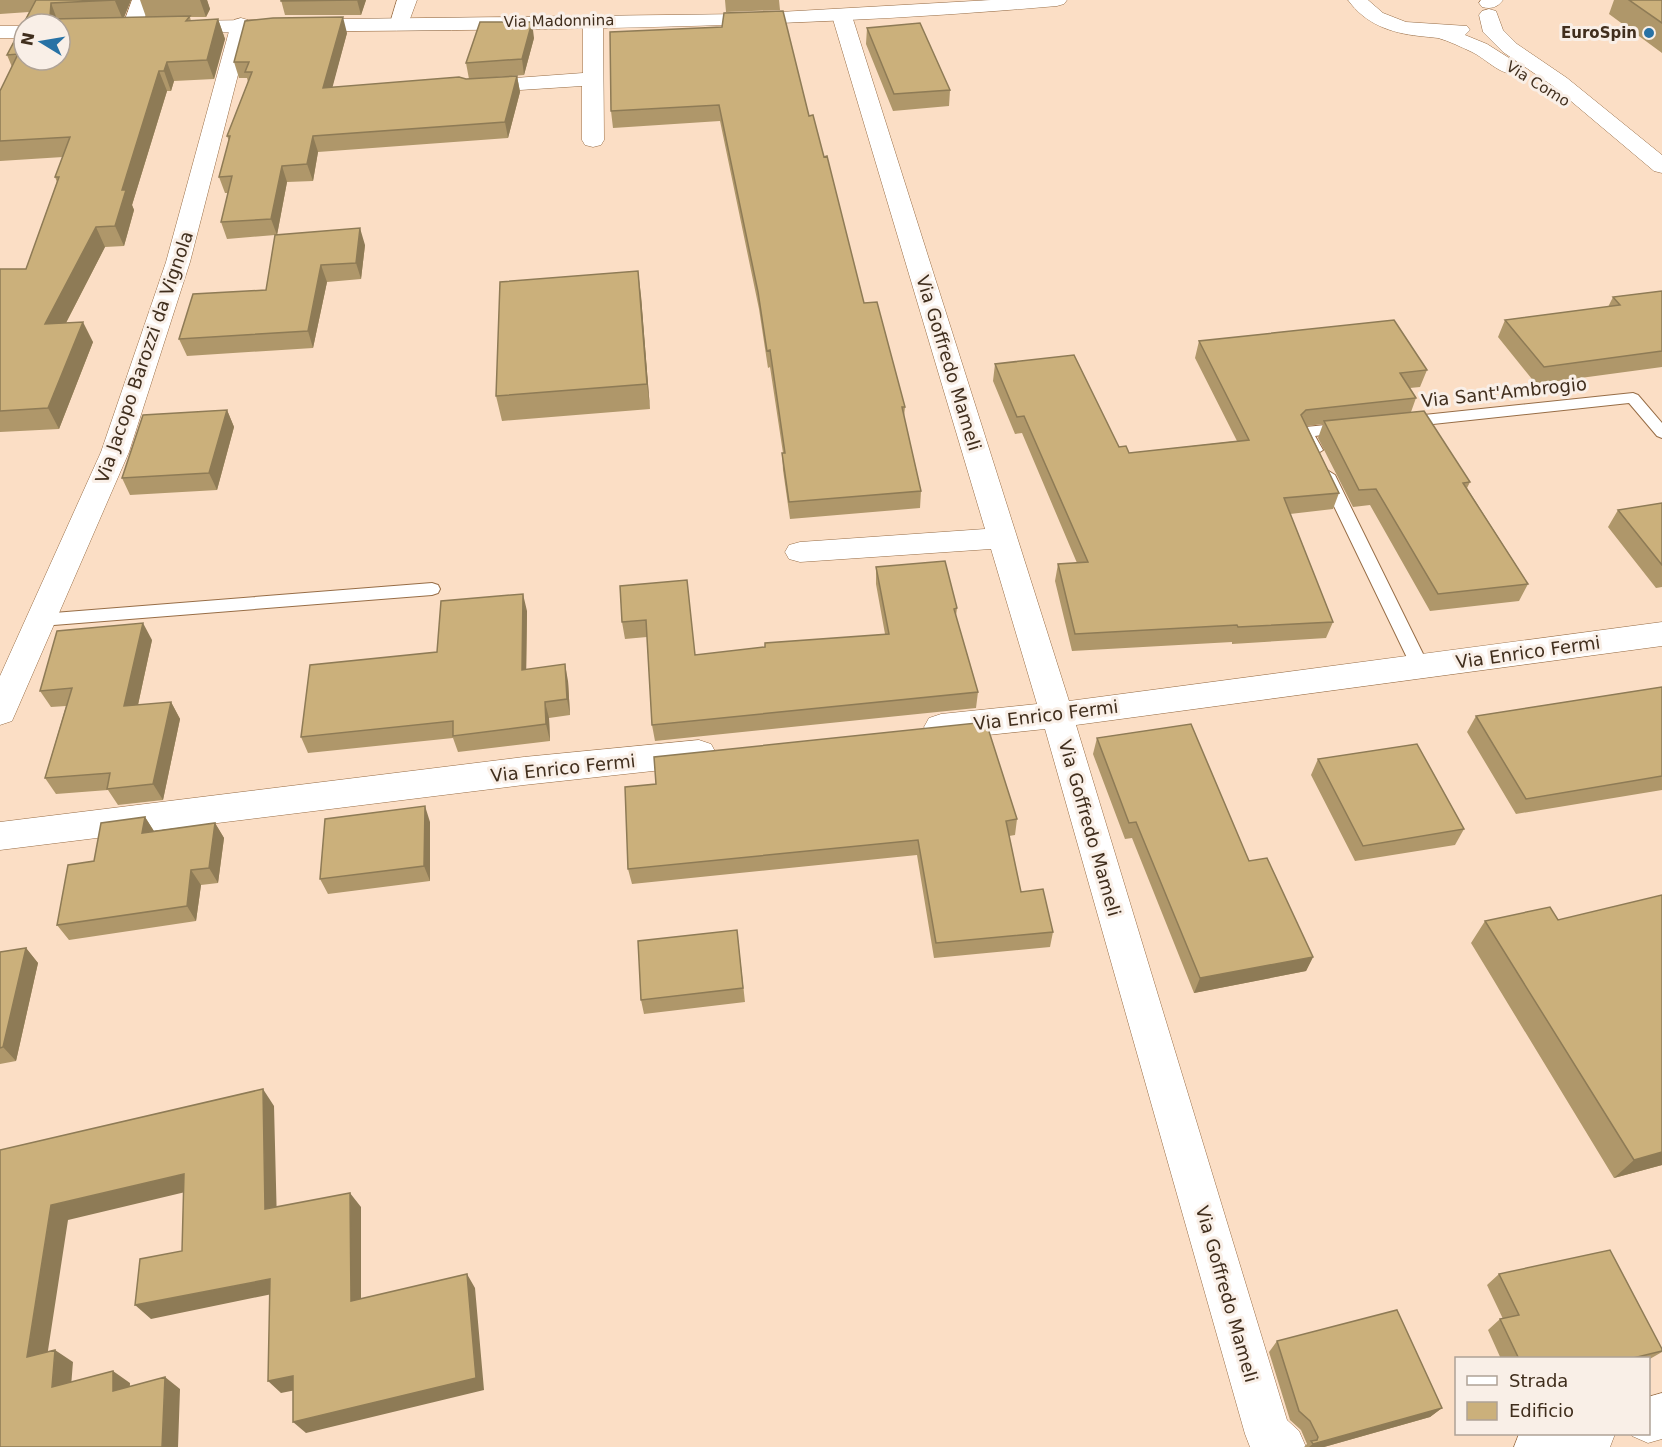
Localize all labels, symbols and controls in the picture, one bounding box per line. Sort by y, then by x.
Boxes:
street label: Via Madonnina [503,11,615,31]
north arrow [12,12,72,72]
place label: EuroSpin [1561,24,1637,42]
marker: EuroSpin [1642,26,1656,40]
text: N [17,31,38,48]
street label: Via Como [1503,57,1573,111]
street label: Via Jacopo Barozzi da Vignola [91,228,197,486]
street label: Via Goffredo Mameli [912,273,986,453]
street label: Via Sant'Ambrogio [1420,373,1588,411]
street label: Via Enrico Fermi [1454,631,1602,673]
street label: Via Enrico Fermi [972,696,1120,734]
street label: Via Goffredo Mameli [1055,737,1125,919]
street label: Via Enrico Fermi [490,750,636,786]
street label: Via Goffredo Mameli [1192,1203,1262,1385]
legend [1455,1357,1650,1435]
text: Strada [1509,1370,1568,1391]
text: Edificio [1509,1400,1574,1421]

